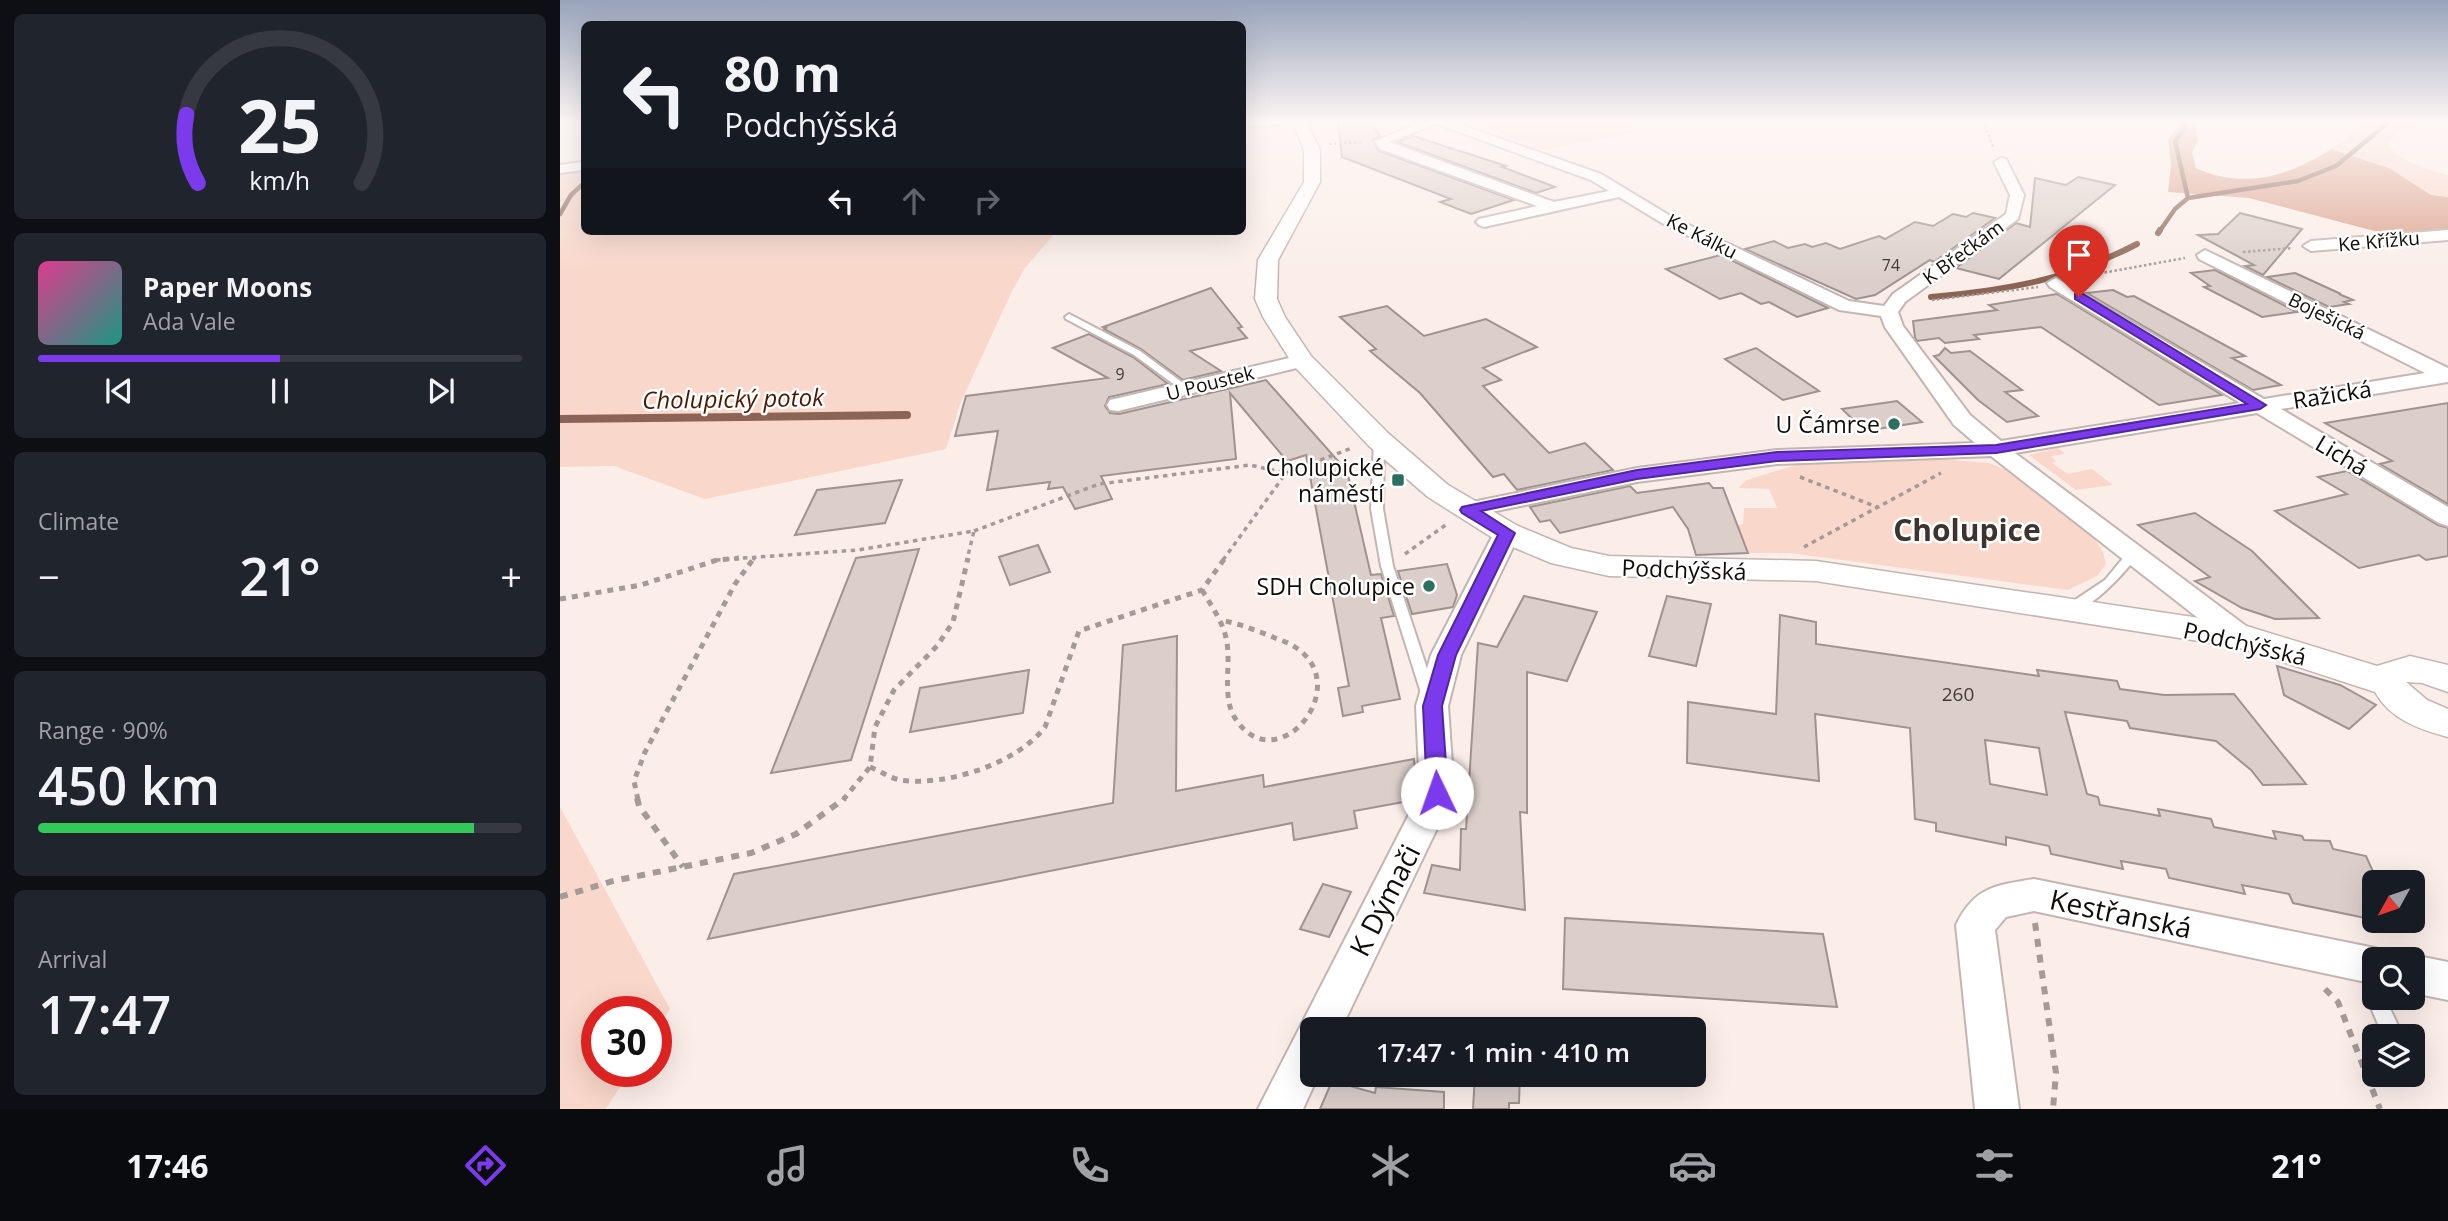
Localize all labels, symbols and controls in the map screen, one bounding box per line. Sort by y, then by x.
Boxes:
text: 80 m [724,40,841,106]
icon: left [609,49,700,140]
text: 25 [238,75,322,174]
text: Podchýšská [724,103,898,146]
text: km/h [250,162,310,196]
icon: left [822,182,860,220]
icon: ahead [895,182,933,220]
icon: right [968,182,1006,220]
street label: Ke Kálku [1662,207,1742,265]
street label: K Břečkám [1917,214,2009,290]
street label: Ke Křížku [2337,224,2421,258]
pin [2049,225,2109,297]
icon: arrive [2060,236,2098,274]
house number: 74 [1882,254,1900,276]
text: Paper Moons [143,269,312,305]
street label: Boješická [2284,286,2370,346]
text: Ada Vale [143,305,236,337]
street label: U Poustek [1163,360,1257,406]
house number: 9 [1115,363,1125,385]
icon: previous [100,372,138,410]
icon: pause [261,372,299,410]
icon: next [422,372,460,410]
street label: Ražická [2290,372,2374,416]
water label: Cholupický potok [642,380,825,416]
place label: U Čámrse [1775,408,1880,440]
marker: U Čámrse [1886,416,1902,432]
street label: Lichá [2310,427,2374,483]
place label: Cholupické náměstí [1266,451,1385,509]
marker: Cholupické náměstí [1390,472,1406,488]
text: Climate [38,505,119,537]
district label: Cholupice [1893,509,2041,550]
text: 21° [239,540,321,611]
text: − [38,550,60,602]
text: + [500,550,522,602]
street label: Podchýšská [1621,551,1747,587]
place label: SDH Cholupice [1257,570,1415,602]
marker: SDH Cholupice [1421,578,1437,594]
street label: Podchýšská [2180,613,2310,673]
house number: 260 [1942,681,1974,707]
text: Range · 90% [38,714,168,746]
text: 450 km [38,749,220,820]
position arrow [1400,756,1474,830]
street label: K Dýmači [1340,838,1428,962]
north arrow [2362,870,2426,933]
map controls [2362,870,2425,1087]
street label: Kestřanská [2047,879,2195,947]
text: Arrival [38,943,107,975]
button: search [2362,947,2425,1010]
text: 17:47 [38,978,171,1049]
speed limit sign: 30 [581,996,672,1087]
button: layers [2362,1024,2425,1087]
text: 17:47 · 1 min · 410 m [1376,1034,1630,1070]
icon: directions [461,1141,510,1190]
icon: music [763,1141,812,1190]
icon: phone [1065,1141,1114,1190]
icon: climate [1366,1141,1415,1190]
icon: car [1668,1141,1717,1190]
icon: filters [1970,1141,2019,1190]
text: 17:46 [126,1144,209,1187]
text: 21° [2271,1144,2322,1187]

